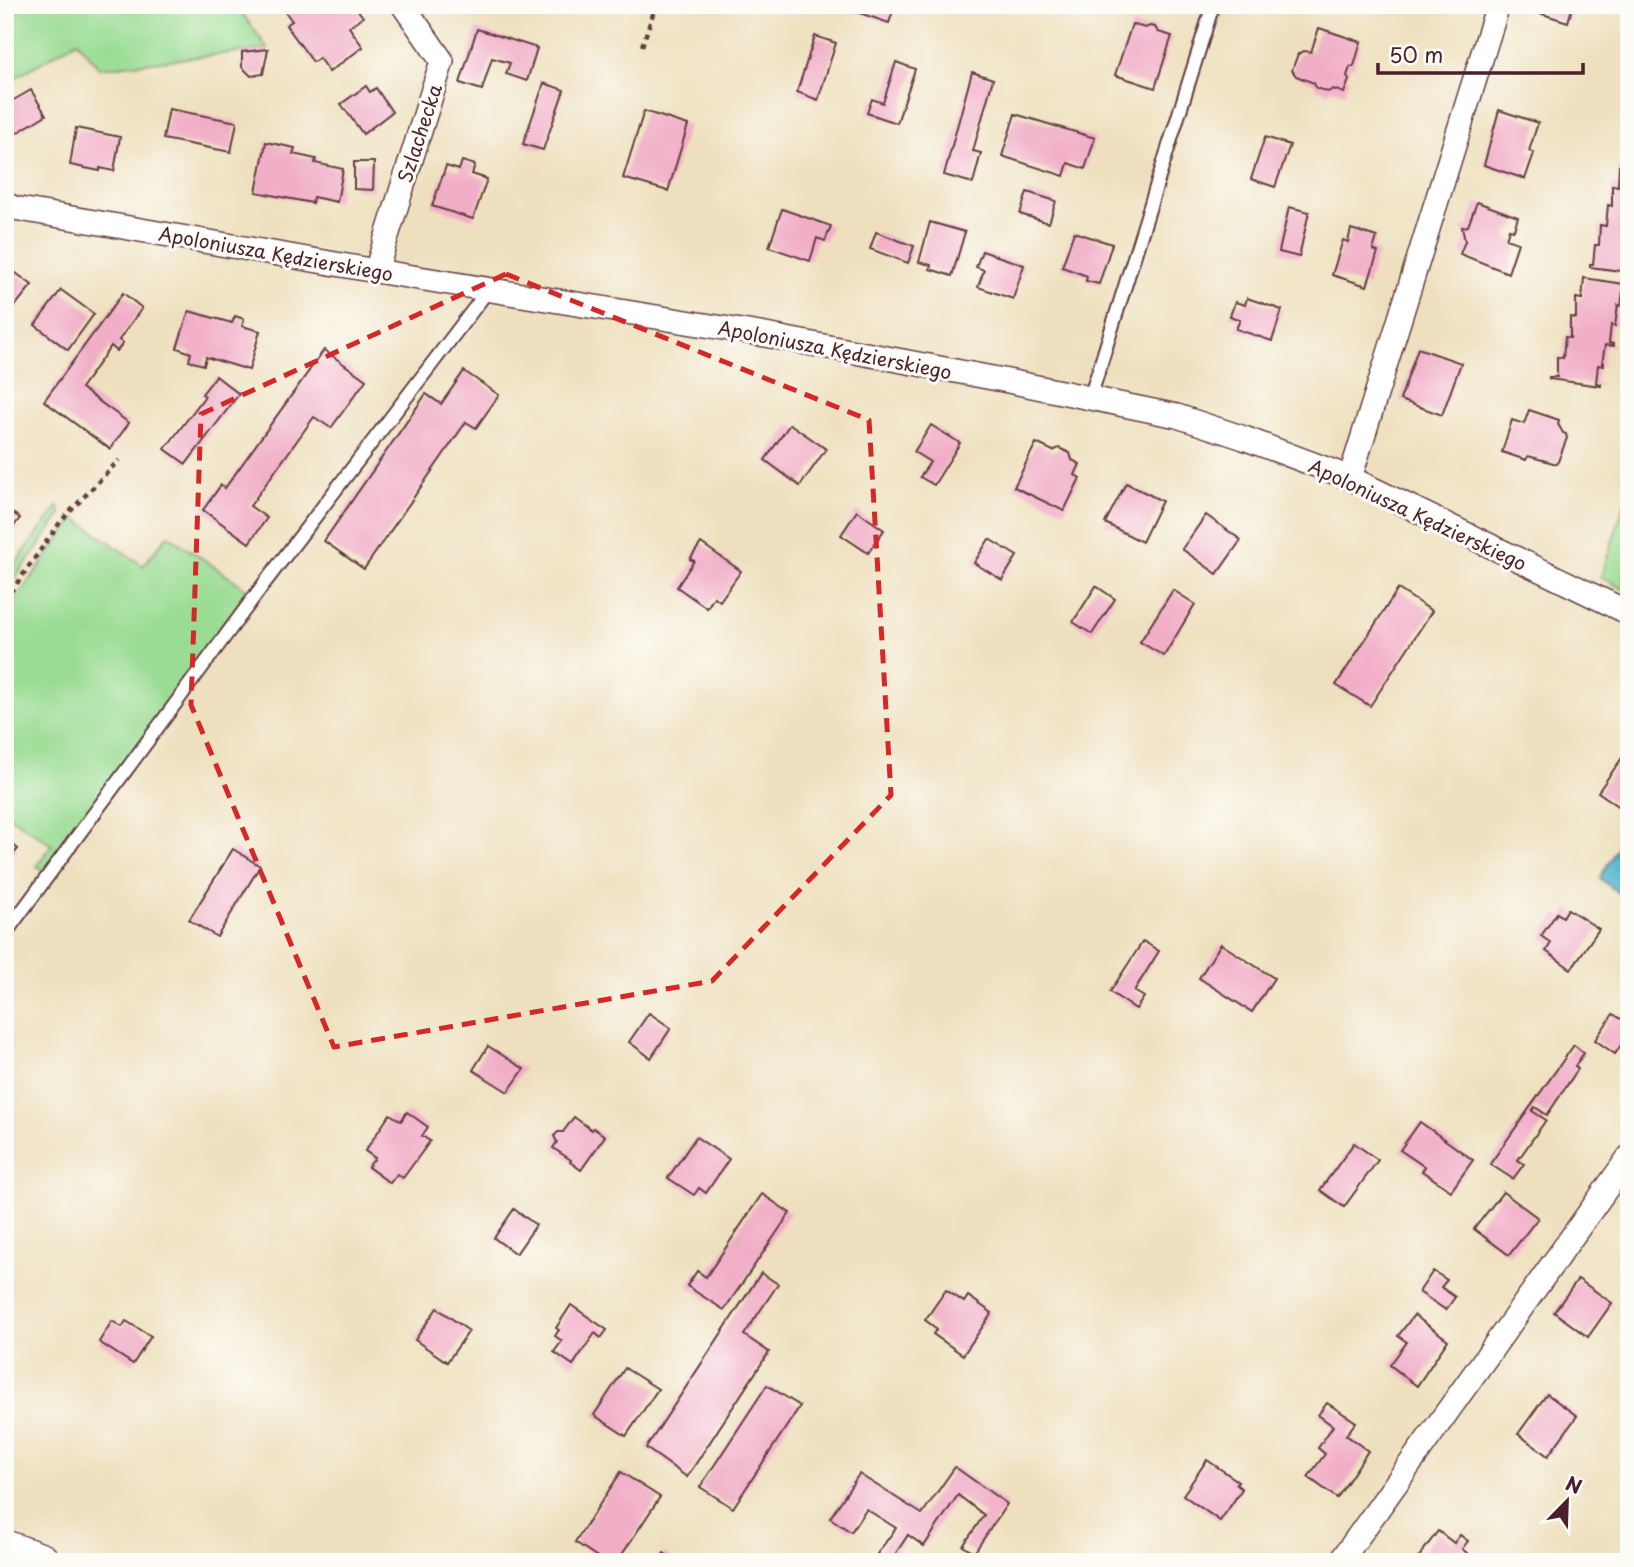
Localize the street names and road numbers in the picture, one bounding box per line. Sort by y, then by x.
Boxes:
street label: Szlachecka [390,80,448,186]
street label: Apoloniusza Kędzierskiego [157,219,395,287]
street label: Apoloniusza Kędzierskiego [716,313,954,385]
street label: Apoloniusza Kędzierskiego [1305,451,1531,577]

